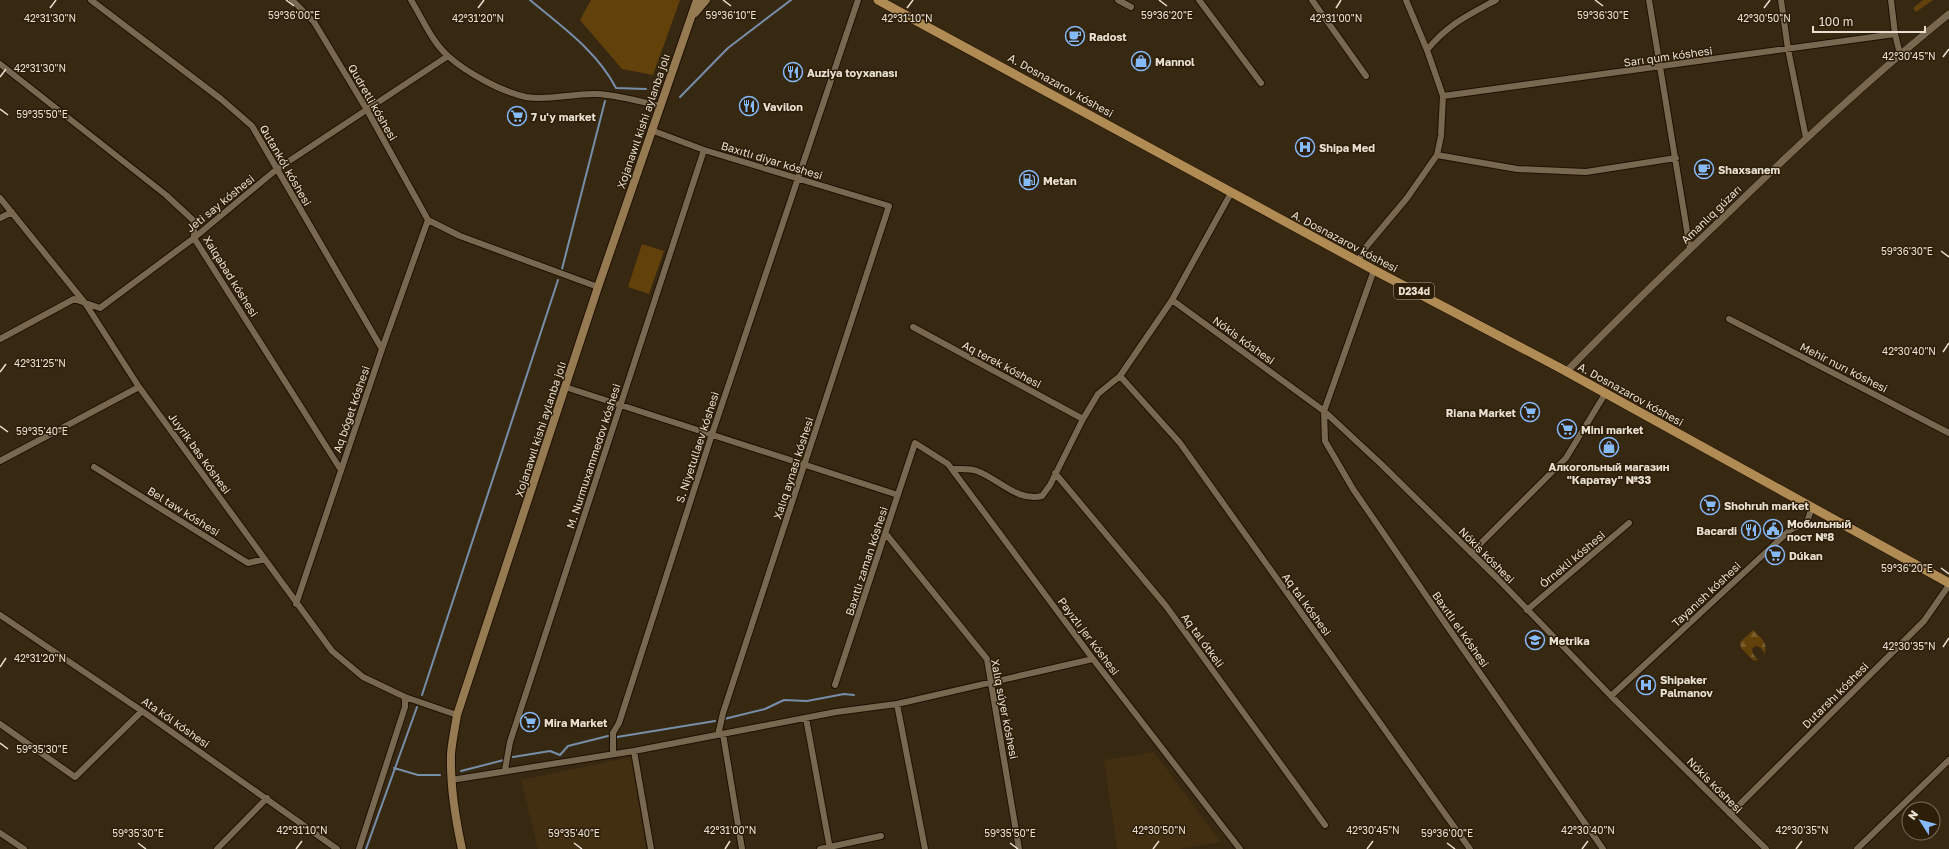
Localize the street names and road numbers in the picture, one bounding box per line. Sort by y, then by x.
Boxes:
street label: Sarı qum kóshesi [1623,43,1713,69]
street label: A. Dosnazarov kóshesi [1006,51,1116,119]
street label: Xojanawıl kishi aylanba jolı [614,52,672,190]
street label: Qudretli kóshesi [346,61,400,143]
street label: Qutankól kóshesi [258,122,315,208]
street label: Baxıtlı diyar kóshesi [720,138,824,182]
street label: Jeti say kóshesi [183,172,257,234]
street label: Amanlıq gúzarı [1678,182,1744,246]
street label: A. Dosnazarov kóshesi [1290,207,1400,275]
street label: Xalqabad kóshesi [201,233,261,319]
road number: D234d [1394,283,1434,299]
street label: Nókis kóshesi [1211,313,1277,367]
street label: Aq terek kóshesi [960,338,1044,390]
street label: Mehir nurı kóshesi [1798,339,1890,395]
street label: Xojanawıl kishi aylanba jolı [512,360,568,498]
street label: A. Dosnazarov kóshesi [1576,360,1686,428]
street label: Aq bóget kóshesi [330,364,372,454]
street label: M. Nurmuxammedov kóshesi [563,382,623,530]
street label: S. Niyetullaev kóshesi [673,390,721,504]
street label: Juyrik bas kóshesi [166,410,234,496]
street label: Xalıq aynası kóshesi [770,415,816,521]
street label: Bel taw kóshesi [146,484,222,538]
street label: Baxıtlı zaman kóshesi [842,505,890,617]
street label: Nókis kóshesi [1457,525,1517,585]
street label: Órnekli kóshesi [1537,528,1607,590]
street label: Tayanısh kóshesi [1669,559,1743,629]
street label: Aq tal kóshesi [1280,570,1334,638]
street label: Baxıtlı el kóshesi [1430,589,1492,669]
street label: Payızlı jer kóshesi [1056,595,1122,677]
street label: Aq tal ótkeli [1179,610,1227,670]
street label: Xalıq súyer kóshesi [989,658,1021,760]
street label: Dutarshı kóshesi [1799,659,1871,731]
street label: Ata kól kóshesi [140,694,212,750]
street label: Nókis kóshesi [1685,755,1745,815]

